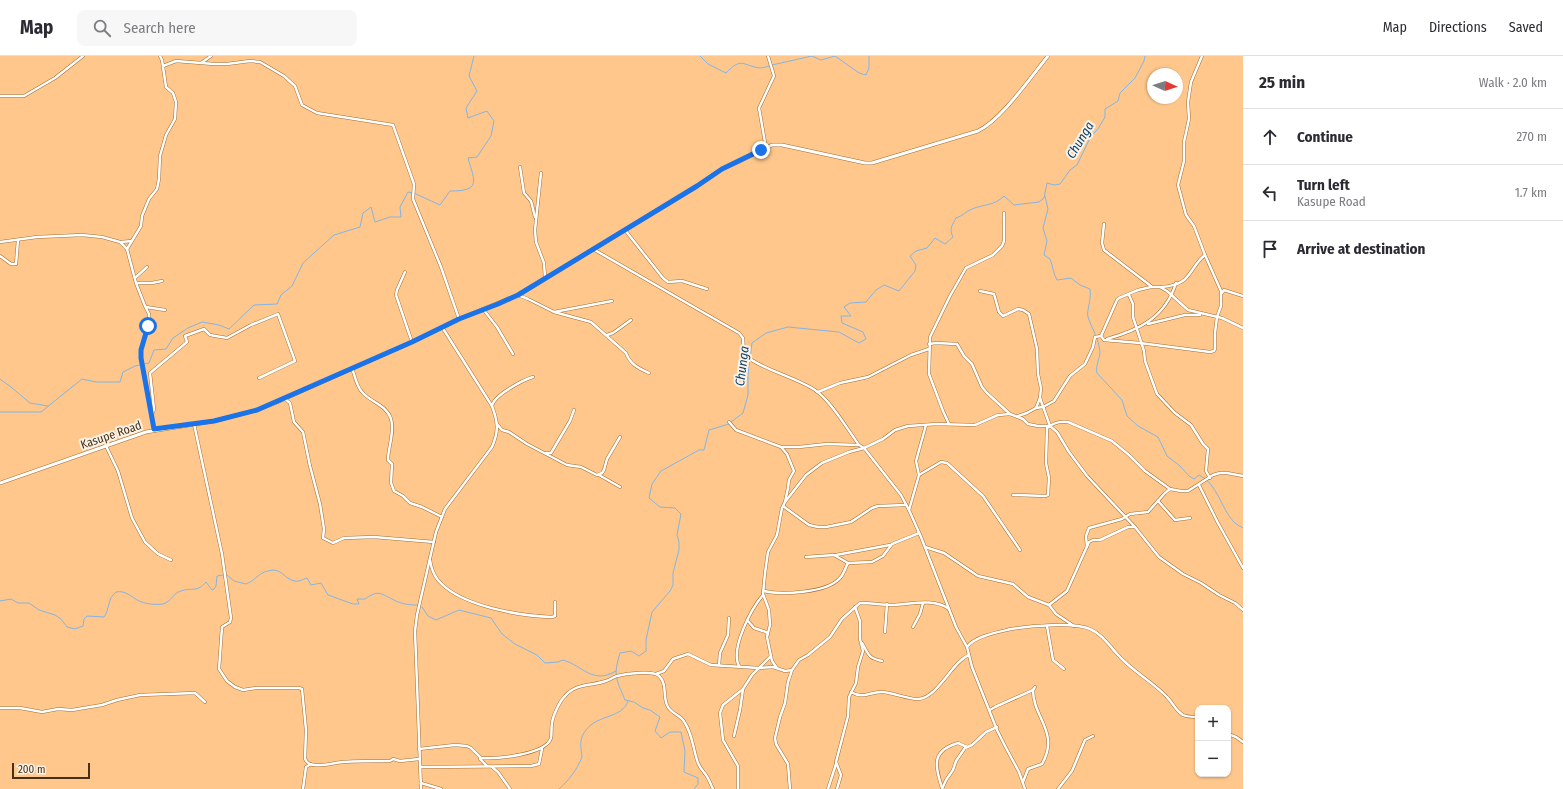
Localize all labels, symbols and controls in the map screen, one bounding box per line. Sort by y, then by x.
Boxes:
search box [77,10,357,46]
text: Map [20,16,53,39]
icon: search [91,17,113,39]
text: Search here [123,19,196,37]
text: Map [1383,19,1407,36]
text: Directions [1429,19,1487,36]
text: Saved [1509,19,1543,36]
north arrow [1147,68,1183,104]
text: 25 min [1259,72,1305,93]
text: Walk · 2.0 km [1479,75,1547,90]
water label: Chunga [1063,119,1097,161]
icon: ahead [1259,126,1281,148]
text: Continue [1297,128,1353,146]
text: 270 m [1516,129,1547,144]
route end [752,141,770,159]
text: Turn left [1297,176,1350,194]
icon: left [1259,182,1281,204]
text: 1.7 km [1515,185,1547,200]
text: Kasupe Road [1297,194,1366,209]
icon: arrive [1259,238,1281,260]
text: Arrive at destination [1297,240,1425,258]
route start [139,317,157,335]
water label: Chunga [732,345,752,387]
street label: Kasupe Road [79,418,143,452]
map controls [1195,705,1231,777]
button: + [1195,705,1231,741]
button: − [1195,741,1231,777]
scale bar [12,761,90,780]
text: 200 m [18,763,45,776]

